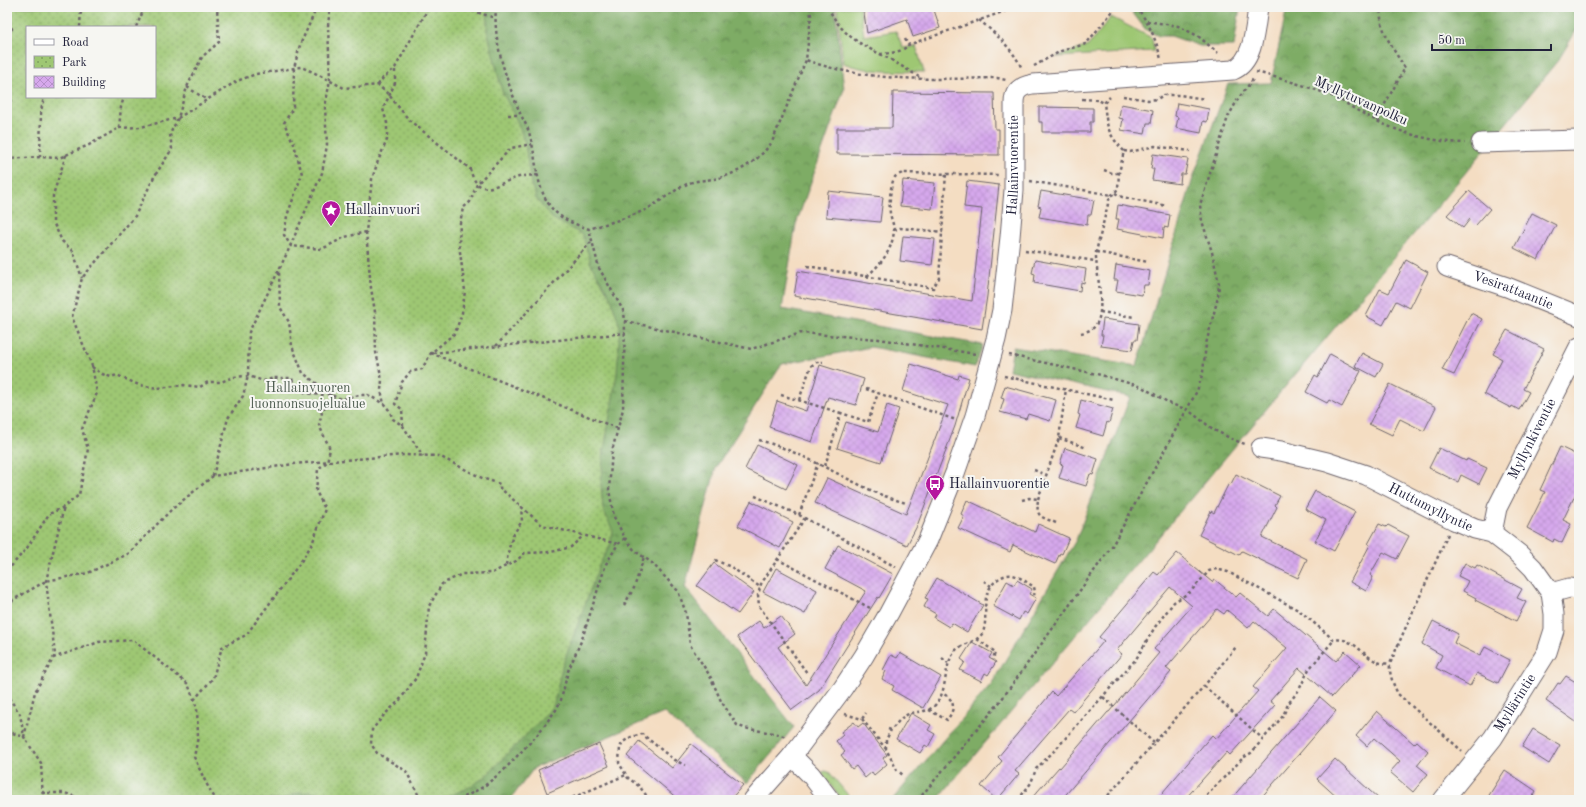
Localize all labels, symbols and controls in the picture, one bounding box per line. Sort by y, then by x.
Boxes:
legend [26,26,156,98]
scale bar [1432,26,1551,52]
text: 50 m [1438,34,1465,47]
text: Road [62,37,89,49]
text: Park [62,57,87,69]
street label: Myllytuvanpolku [1312,74,1410,128]
text: Building [62,77,106,89]
street label: Hallainvuorentie [1005,115,1021,216]
place icon: Hallainvuori [320,199,342,227]
place label: Hallainvuori [345,203,420,217]
street label: Vesirattaantie [1471,269,1555,312]
park label: Hallainvuoren luonnonsuojelualue [250,381,366,411]
street label: Myllynkiventie [1506,396,1559,482]
bus stop icon: Hallainvuorentie [924,473,946,501]
place label: Hallainvuorentie [949,477,1049,491]
street label: Huttumyllyntie [1386,481,1475,534]
street label: Myllärintie [1492,671,1538,735]

